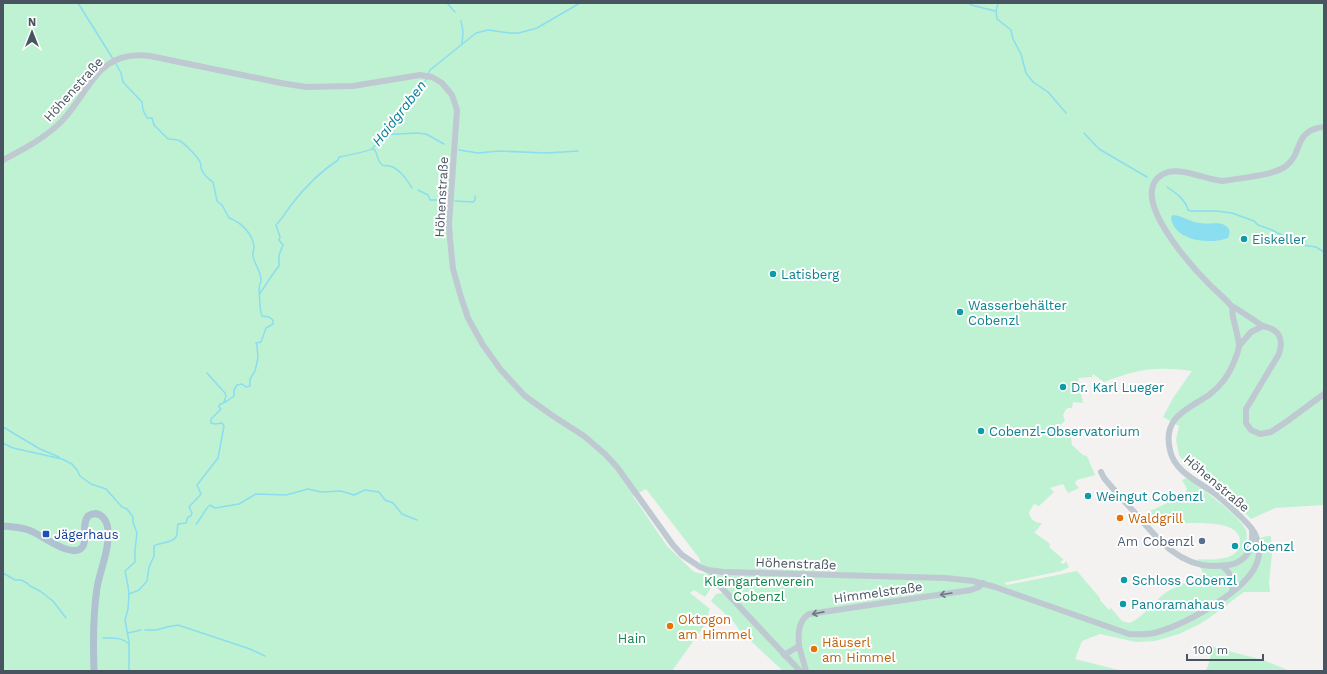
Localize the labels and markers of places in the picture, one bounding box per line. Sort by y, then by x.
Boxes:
place label: Eiskeller [1252,232,1306,247]
marker: Eiskeller [1239,234,1249,244]
place label: Latisberg [781,267,839,282]
marker: Latisberg [768,269,778,279]
place label: Wasserbehälter Cobenzl [968,298,1067,328]
marker: Wasserbehälter Cobenzl [955,307,965,317]
place label: Dr. Karl Lueger [1071,380,1164,395]
marker: Dr. Karl Lueger [1058,382,1068,392]
place label: Cobenzl-Observatorium [989,424,1140,439]
marker: Cobenzl-Observatorium [976,426,986,436]
place label: Weingut Cobenzl [1096,489,1203,504]
marker: Weingut Cobenzl [1083,491,1093,501]
place label: Waldgrill [1128,511,1183,526]
marker: Waldgrill [1115,513,1125,523]
place label: Jägerhaus [54,527,119,542]
marker: Jägerhaus [41,529,51,539]
place label: Am Cobenzl [1117,534,1194,549]
marker: Am Cobenzl [1197,536,1207,546]
place label: Cobenzl [1243,539,1294,554]
marker: Cobenzl [1230,541,1240,551]
place label: Schloss Cobenzl [1132,573,1237,588]
marker: Schloss Cobenzl [1119,575,1129,585]
place label: Panoramahaus [1131,597,1225,612]
marker: Panoramahaus [1118,599,1128,609]
place label: Oktogon am Himmel [678,612,751,642]
marker: Oktogon am Himmel [665,621,675,631]
place label: Häuserl am Himmel [822,635,895,665]
marker: Häuserl am Himmel [809,644,819,654]

